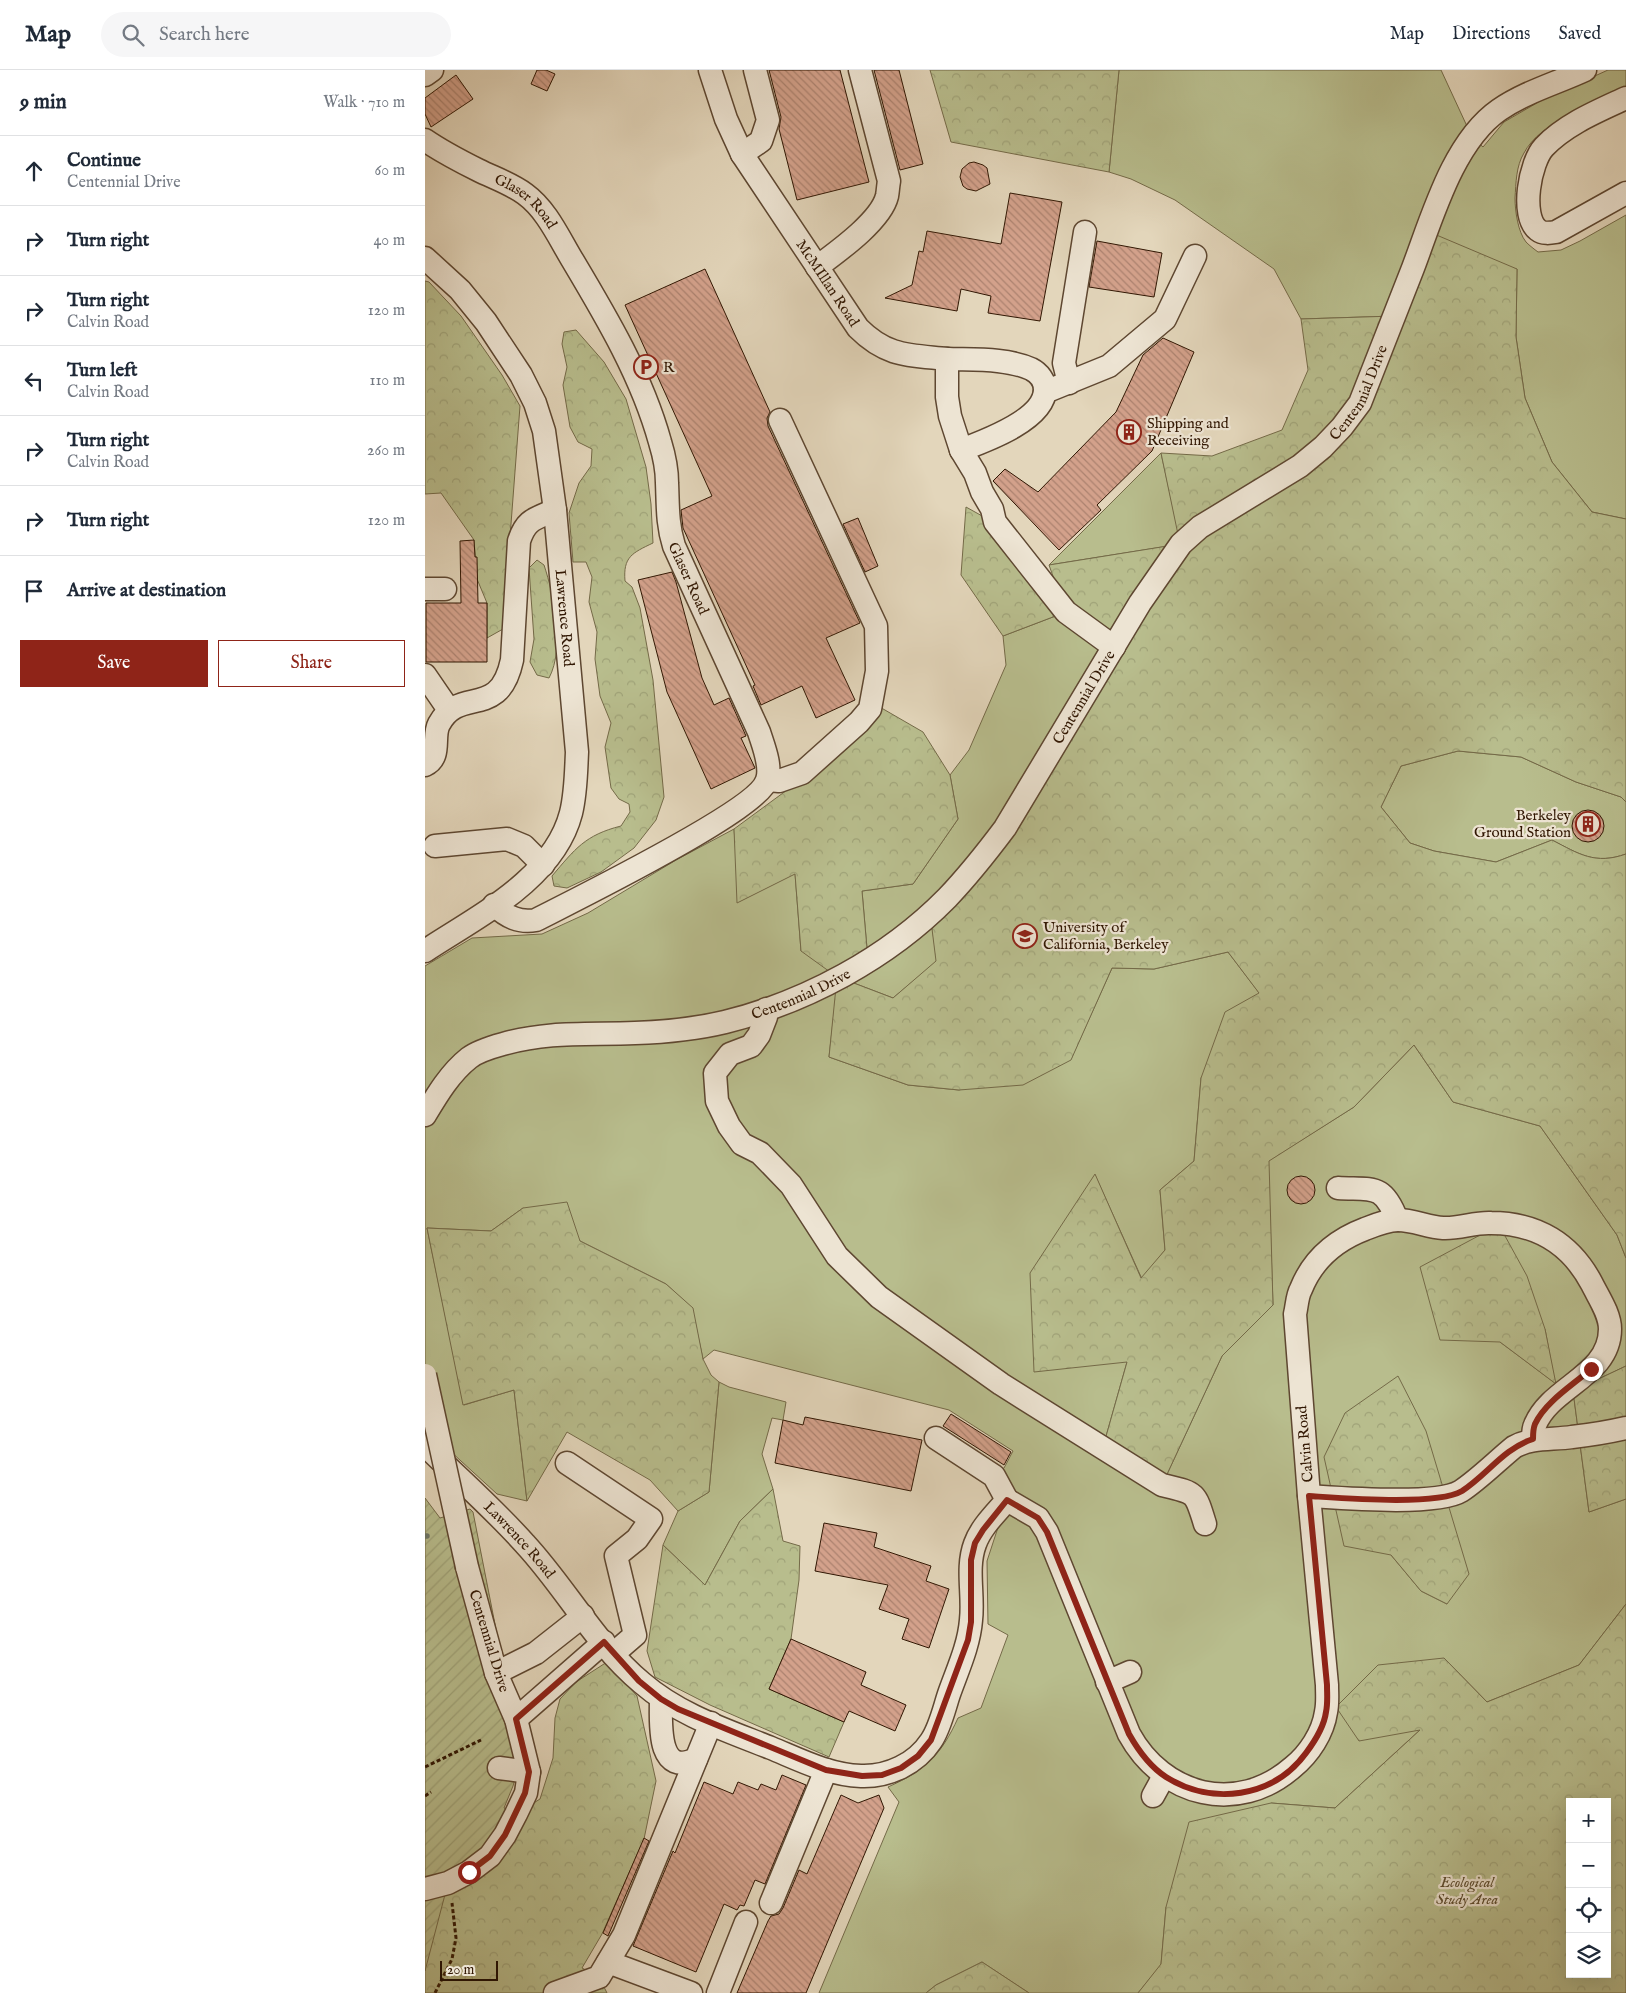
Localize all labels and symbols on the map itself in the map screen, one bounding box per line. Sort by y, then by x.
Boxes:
street label: Glaser Road [492,169,562,233]
street label: McMIllan Road [792,236,864,331]
street label: Centennial Drive [1325,342,1391,444]
parking icon: R [633,354,659,380]
place label: R [663,358,675,377]
place label: Shipping and Receiving [1147,414,1230,450]
building icon: Shipping and Receiving [1116,419,1142,445]
street label: Glaser Road [664,539,714,618]
street label: Lawrence Road [551,568,579,668]
street label: Centennial Drive [1048,646,1119,748]
place label: Berkeley Ground Station [1474,806,1572,842]
building icon: Berkeley Ground Station [1575,811,1601,837]
place label: University of California, Berkeley [1043,918,1169,954]
school or university icon: University of California, Berkeley [1012,923,1038,949]
street label: Centennial Drive [749,964,854,1024]
route end [1580,1358,1603,1381]
street label: Calvin Road [1292,1404,1318,1483]
street label: Lawrence Road [480,1497,560,1583]
street label: Centennial Drive [464,1587,514,1695]
route start [458,1861,481,1884]
park label: Ecological Study Area [1436,1873,1498,1909]
scale bar [440,1958,497,1981]

